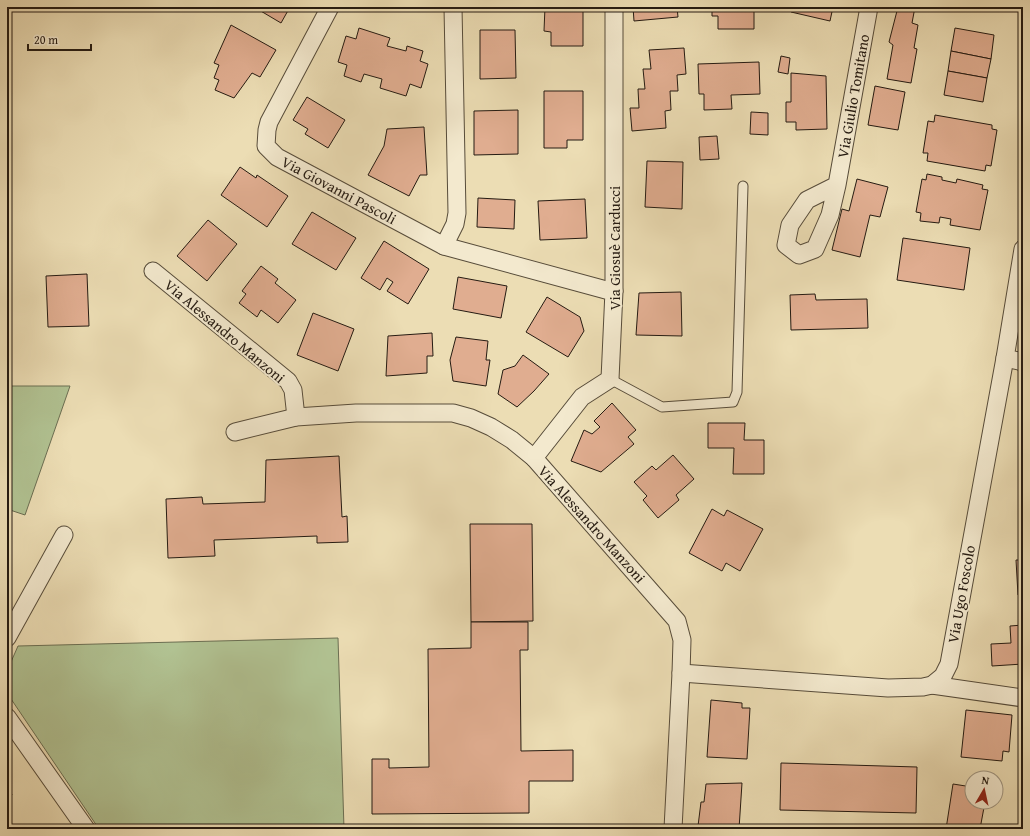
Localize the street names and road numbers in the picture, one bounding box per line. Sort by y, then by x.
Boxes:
street label: Via Giulio Tomitano [832,32,874,160]
street label: Via Giovanni Pascoli [278,151,400,229]
street label: Via Giosuè Carducci [604,186,625,310]
street label: Via Alessandro Manzoni [160,274,290,388]
street label: Via Alessandro Manzoni [533,461,651,587]
street label: Via Ugo Foscolo [942,543,980,645]

